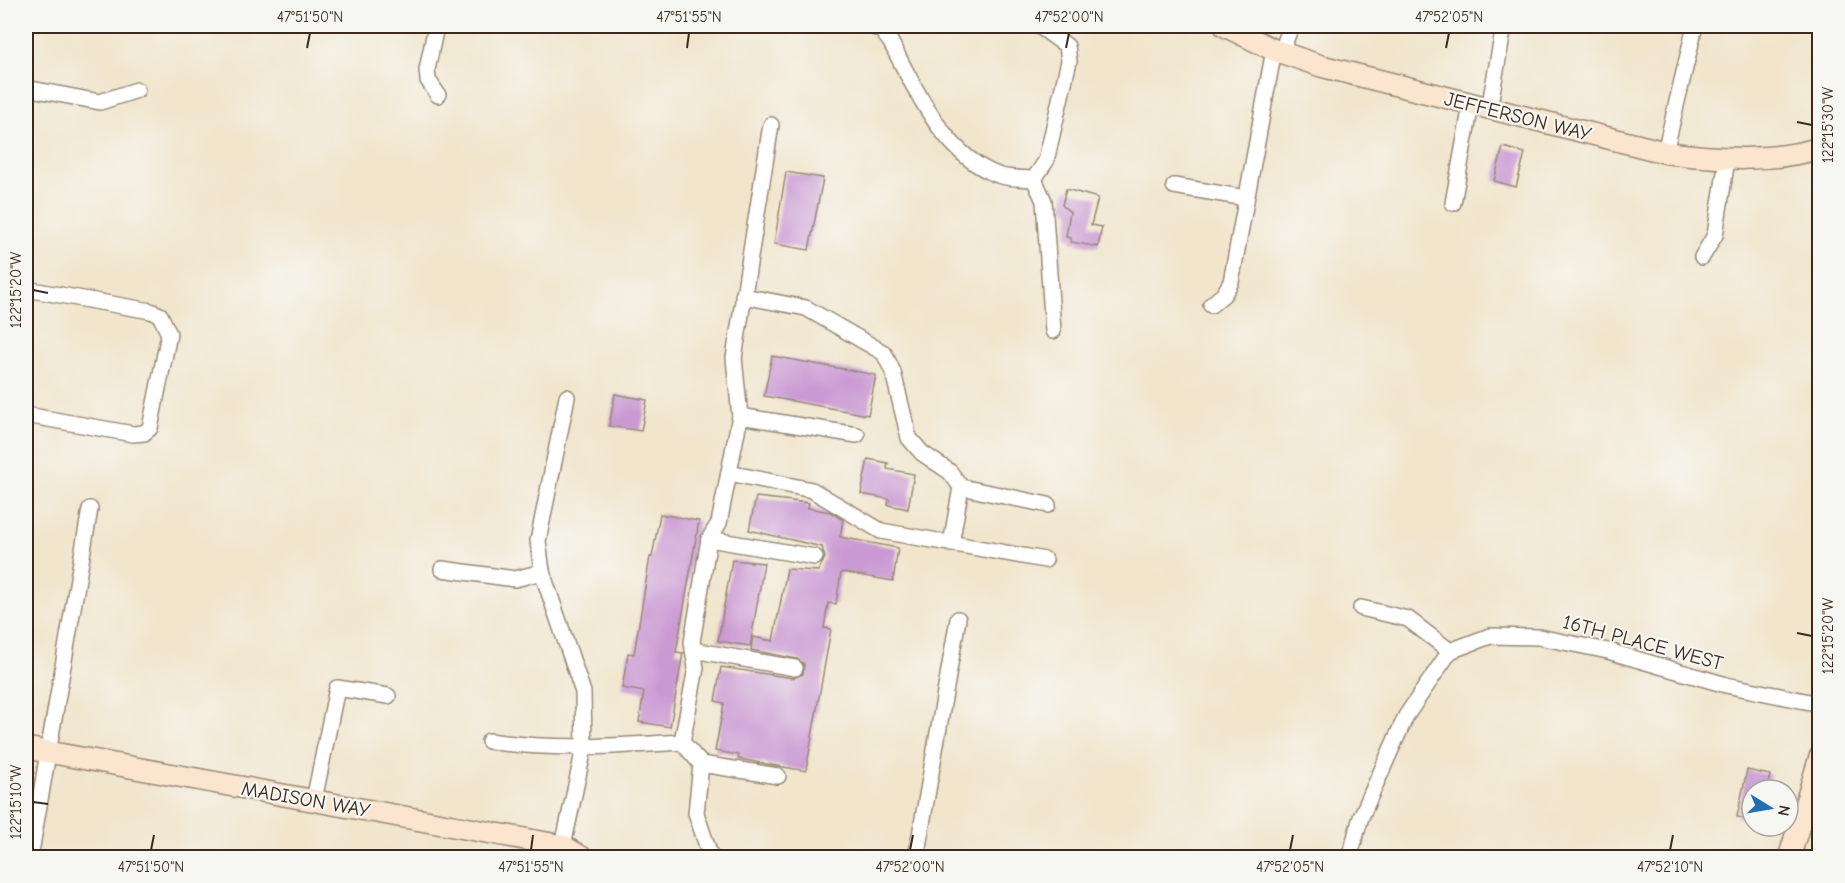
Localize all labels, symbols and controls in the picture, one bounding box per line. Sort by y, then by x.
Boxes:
text: 47°51'50"N [277,8,343,26]
text: 47°51'55"N [656,8,722,26]
text: 47°52'00"N [1034,8,1104,26]
text: 47°52'05"N [1415,8,1483,26]
street label: JEFFERSON WAY [1442,87,1594,146]
text: 122°15'30"W [1819,87,1837,163]
text: 122°15'20"W [7,252,25,328]
text: 122°15'20"W [1819,598,1837,674]
street label: 16TH PLACE WEST [1560,610,1726,675]
text: 122°15'10"W [7,765,25,839]
street label: MADISON WAY [240,777,372,822]
north arrow [1740,778,1800,838]
text: N [1774,804,1794,818]
text: 47°51'50"N [118,858,184,876]
text: 47°51'55"N [498,858,564,876]
text: 47°52'00"N [875,858,945,876]
text: 47°52'05"N [1256,858,1324,876]
text: 47°52'10"N [1637,858,1703,876]

